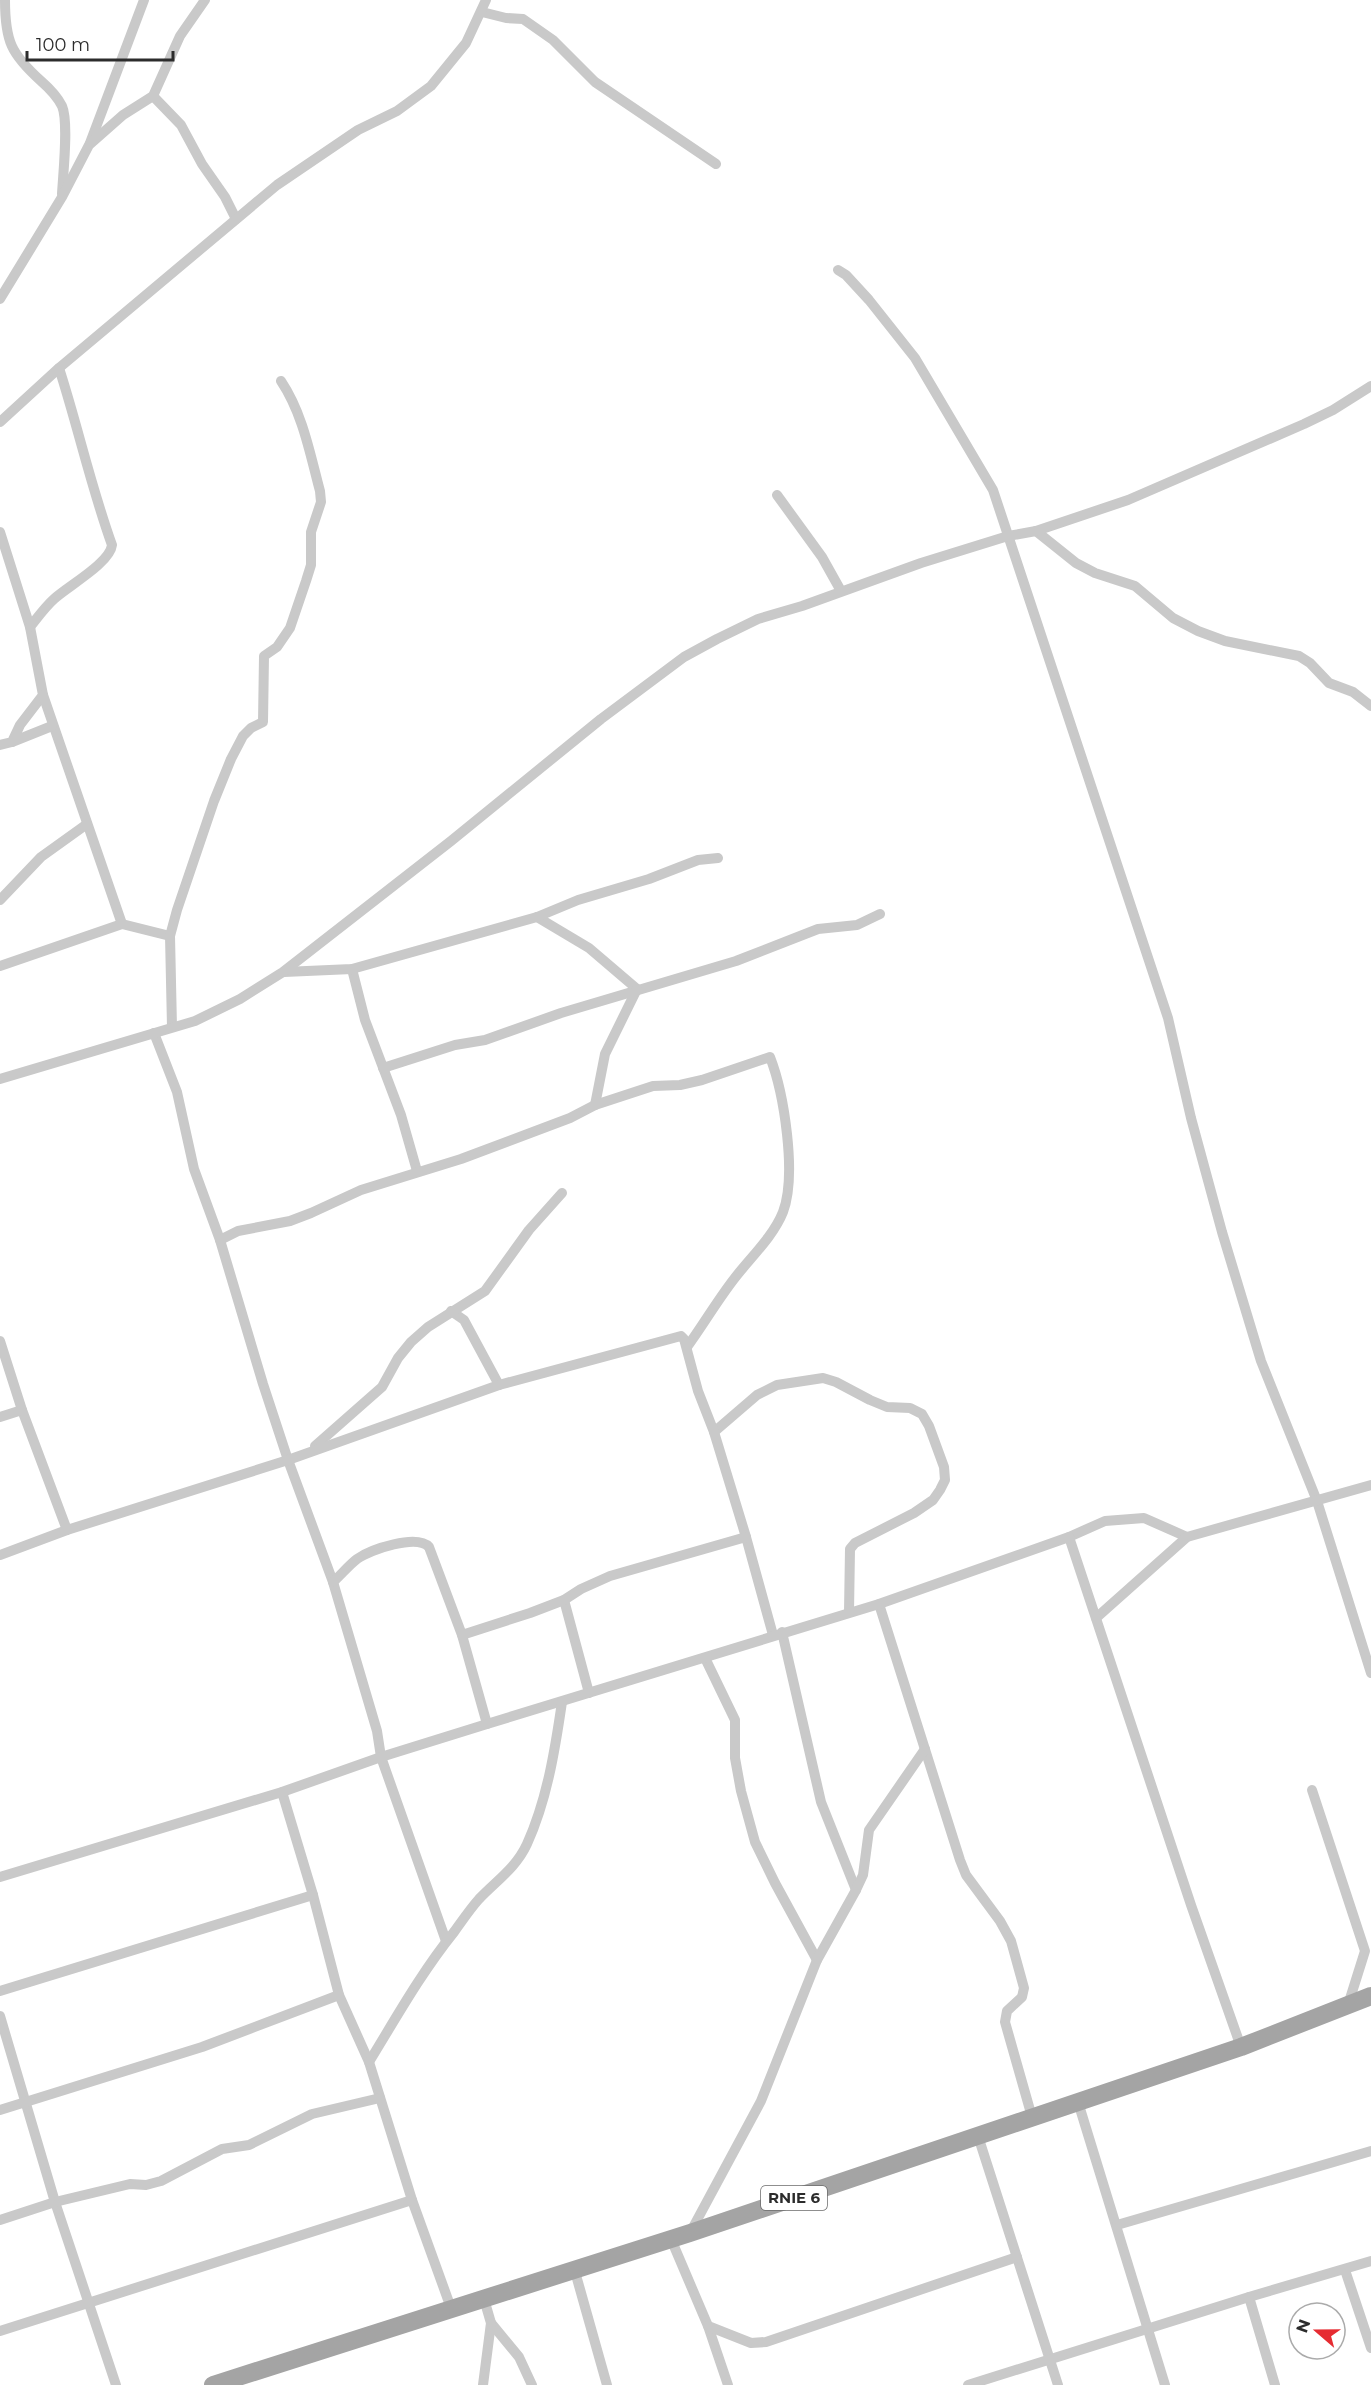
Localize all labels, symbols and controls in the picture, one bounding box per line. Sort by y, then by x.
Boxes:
scale bar [27,24,172,62]
text: 100 m [36,34,90,56]
road number: RNIE 6 [761,2186,827,2210]
north arrow [1287,2301,1347,2361]
text: N [1292,2317,1315,2335]

